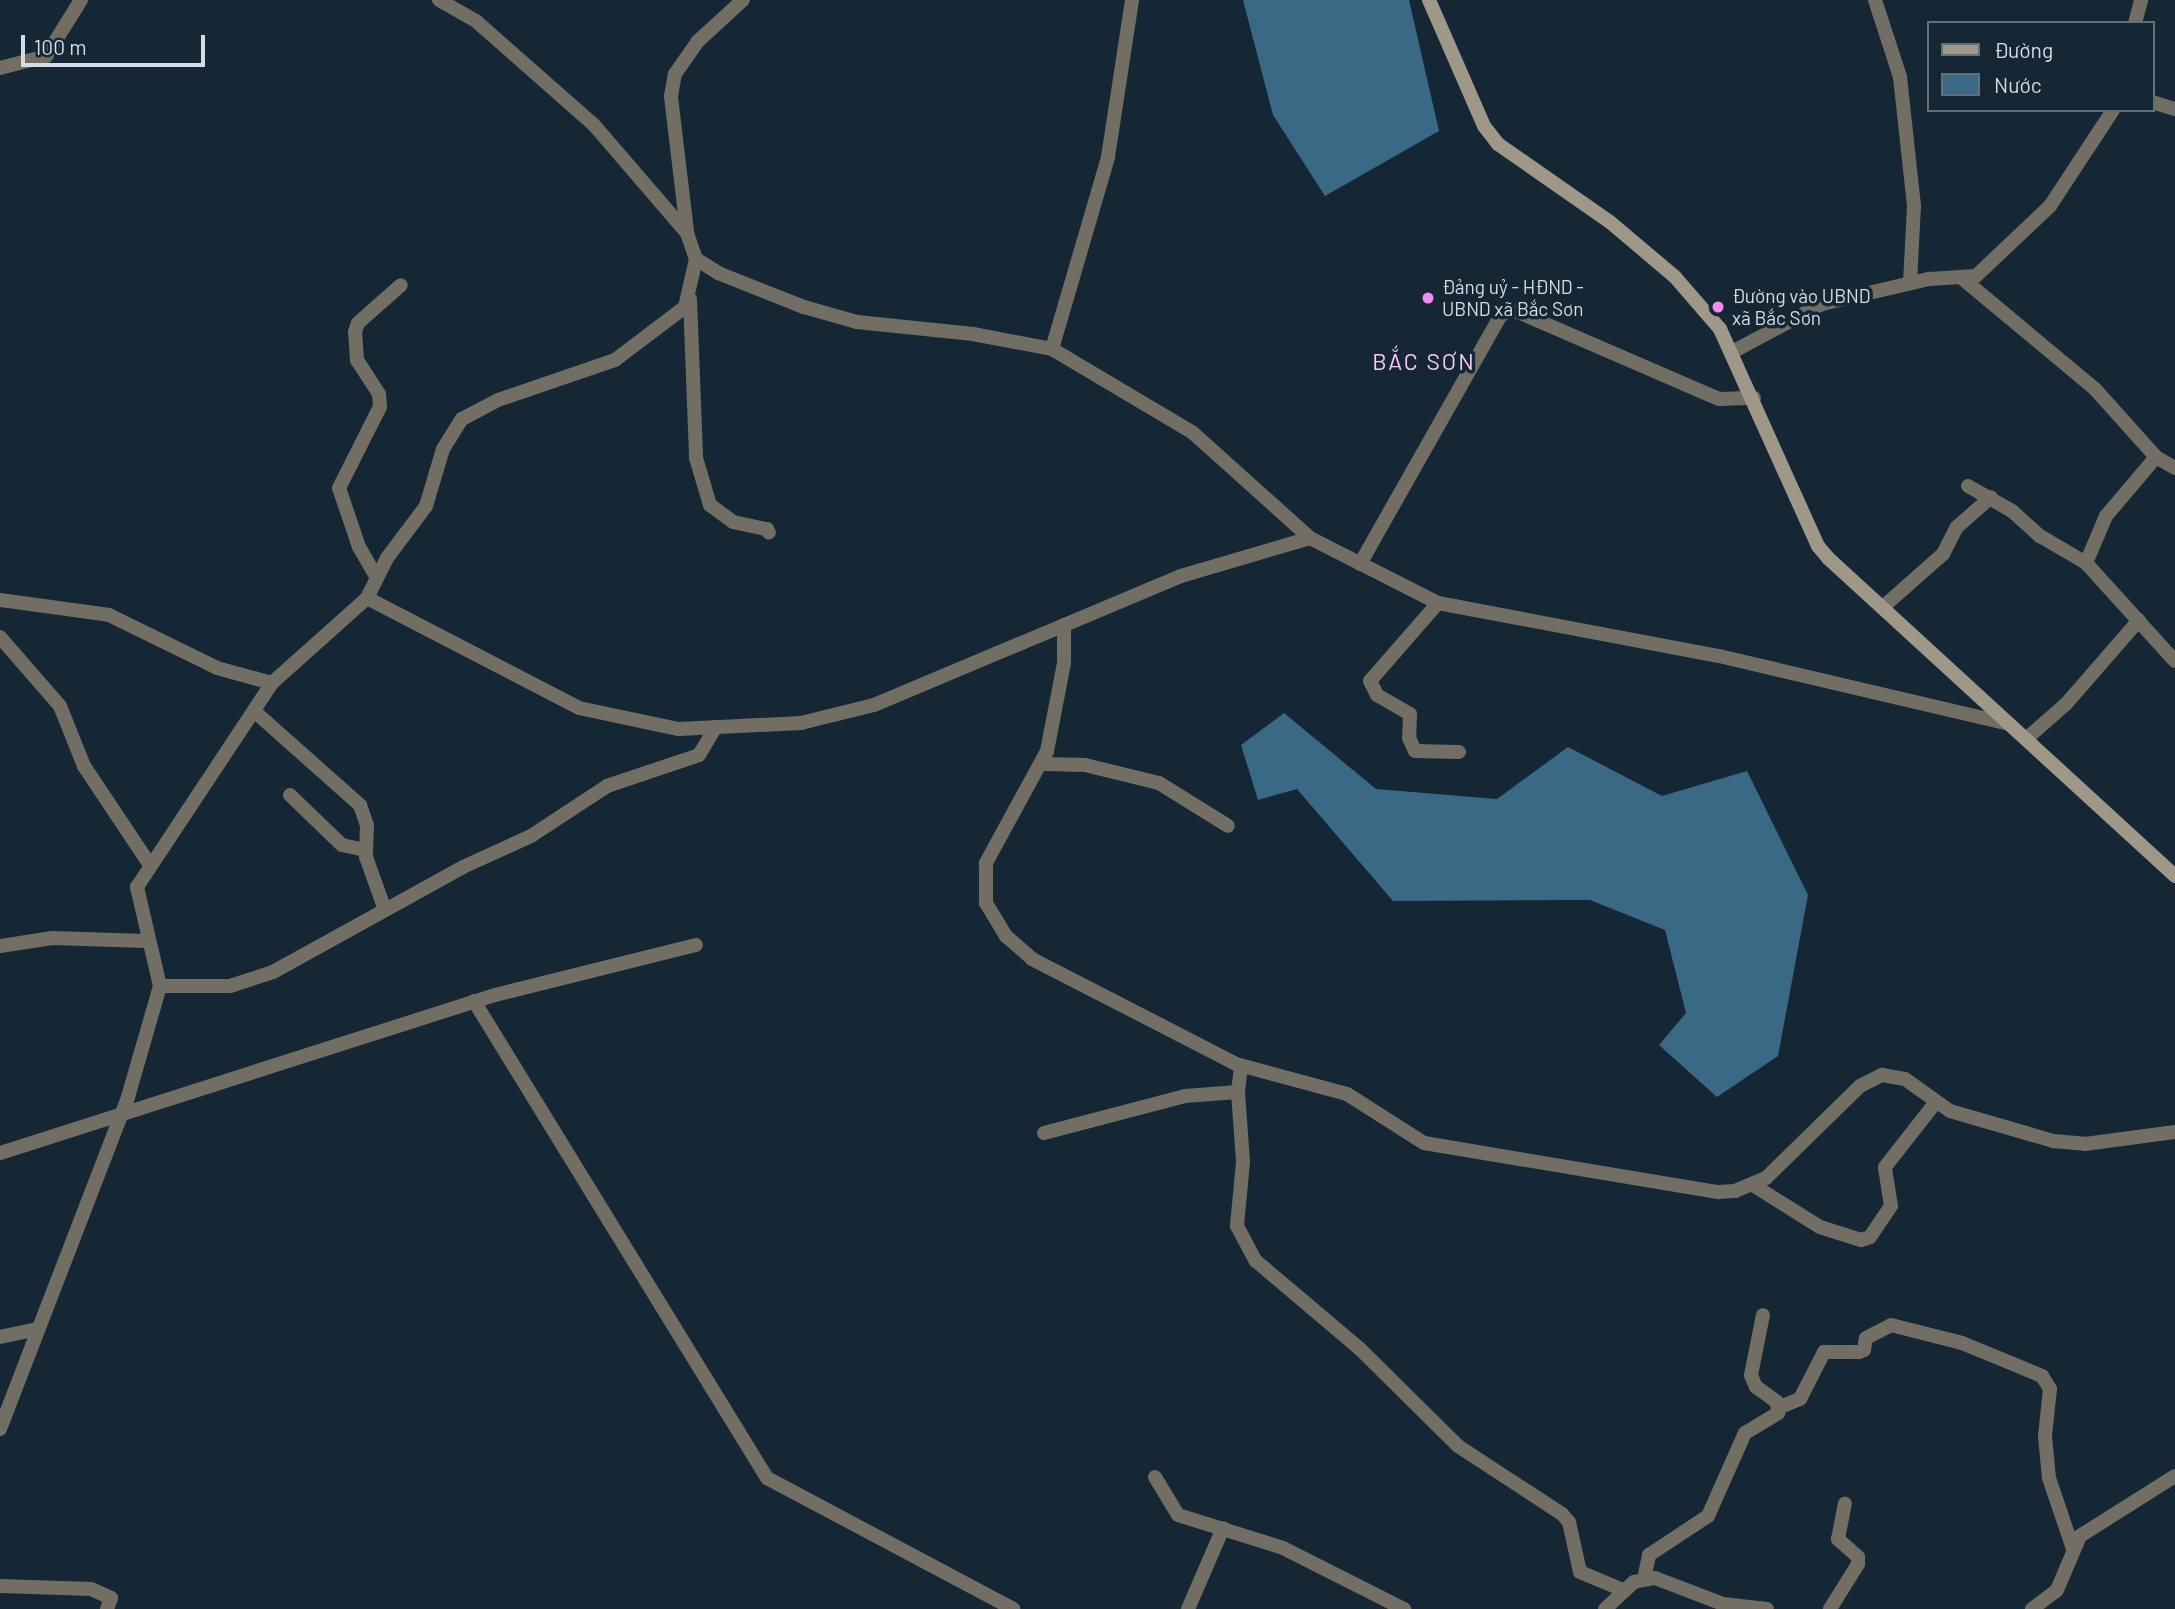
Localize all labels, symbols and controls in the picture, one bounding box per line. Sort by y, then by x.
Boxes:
scale bar [24,21,208,65]
legend [1926,21,2154,112]
text: 100 m [34,34,87,59]
text: Đường [1994,37,2053,62]
text: Nước [1994,72,2042,97]
place label: Đảng uỷ - HĐND - UBND xã Bắc Sơn [1442,276,1584,320]
place label: Đường vào UBND xã Bắc Sơn [1732,285,1870,329]
marker: Đảng uỷ - HĐND - UBND xã Bắc Sơn [1420,290,1436,306]
marker: Đường vào UBND xã Bắc Sơn [1710,299,1726,315]
district label: BẮC SƠN [1373,347,1475,375]

